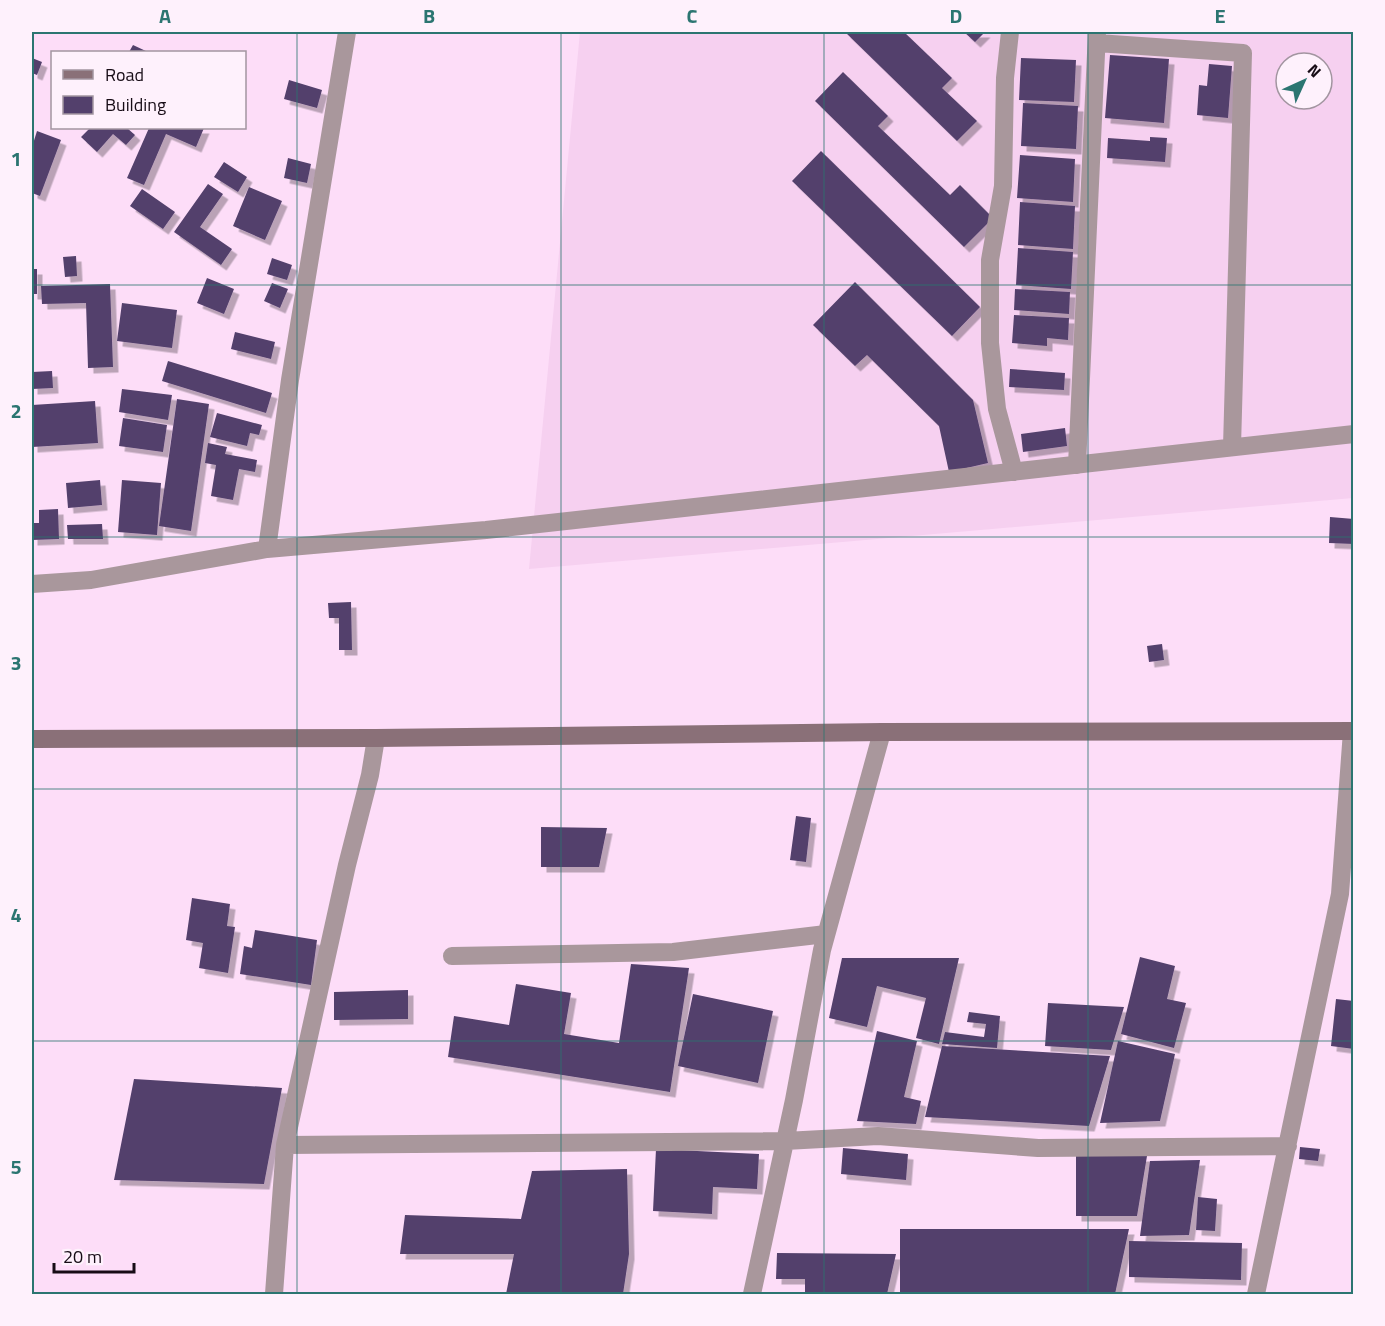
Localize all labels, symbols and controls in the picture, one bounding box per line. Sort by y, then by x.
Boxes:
text: A [159,0,171,31]
text: B [423,0,435,31]
text: C [687,0,698,31]
text: D [950,0,962,31]
text: E [1214,0,1226,31]
legend [51,51,246,129]
north arrow [1274,51,1334,111]
text: N [1302,58,1327,83]
text: Road [105,61,144,88]
text: Building [105,91,166,118]
text: 1 [10,143,22,174]
text: 2 [10,395,22,426]
text: 3 [10,647,22,678]
text: 4 [10,899,22,930]
text: 5 [10,1151,22,1182]
scale bar [54,1236,134,1274]
text: 20 m [63,1243,102,1270]

